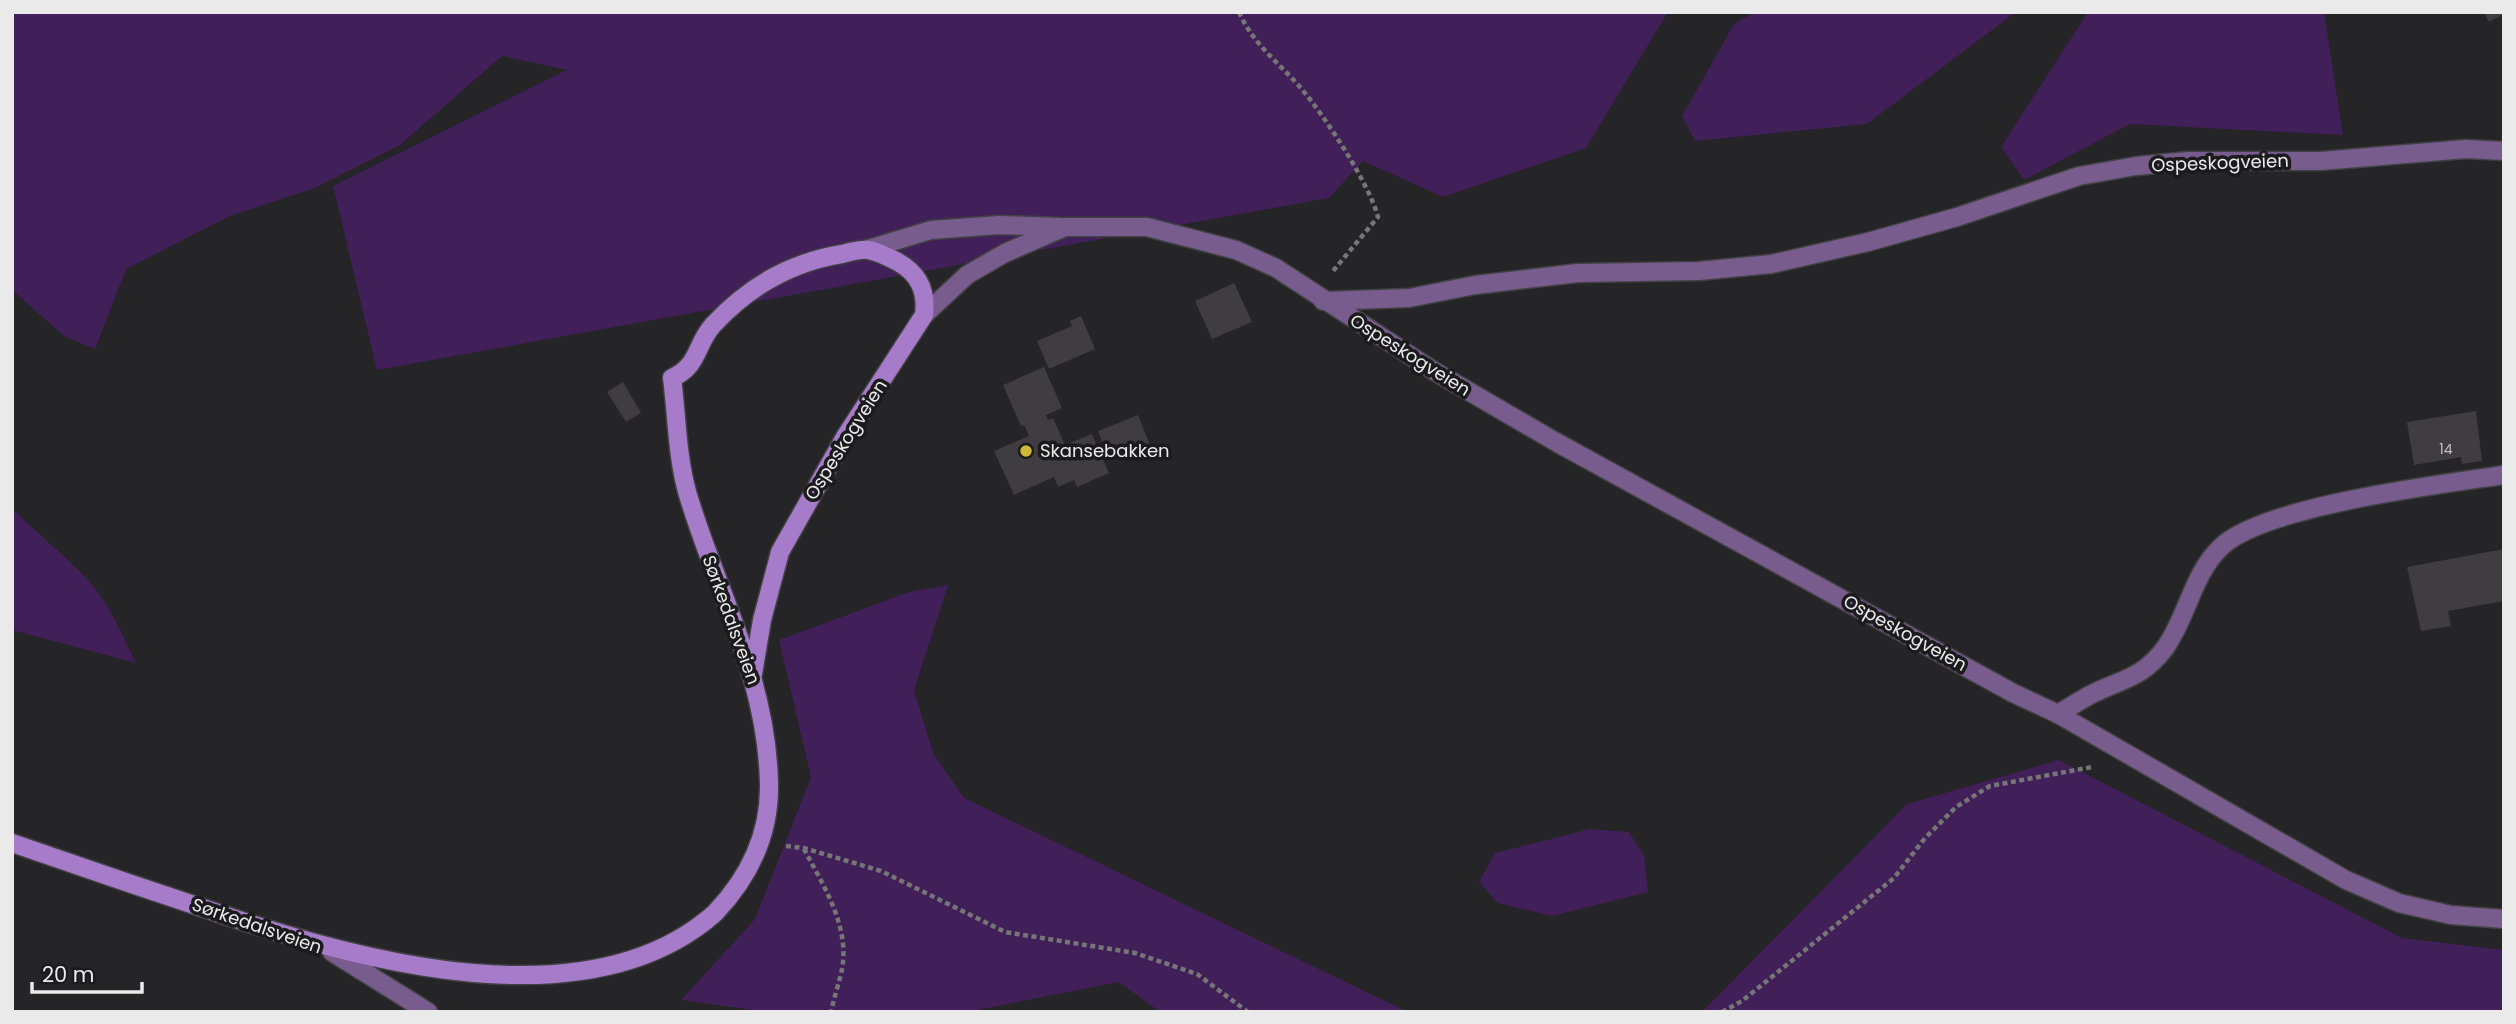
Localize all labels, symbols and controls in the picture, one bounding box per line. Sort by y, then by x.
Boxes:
street label: Ospeskogveien [2151,148,2289,177]
street label: Ospeskogveien [1345,308,1475,402]
street label: Ospeskogveien [799,375,893,505]
place label: Skansebakken [1040,438,1170,463]
house number: 14 [2439,439,2453,459]
marker: Skansebakken [1018,443,1034,459]
street label: Sørkedalsveien [697,552,766,688]
street label: Ospeskogveien [1839,588,1971,677]
street label: Sørkedalsveien [189,892,325,959]
scale bar [32,950,142,994]
text: 20 m [42,960,95,989]

